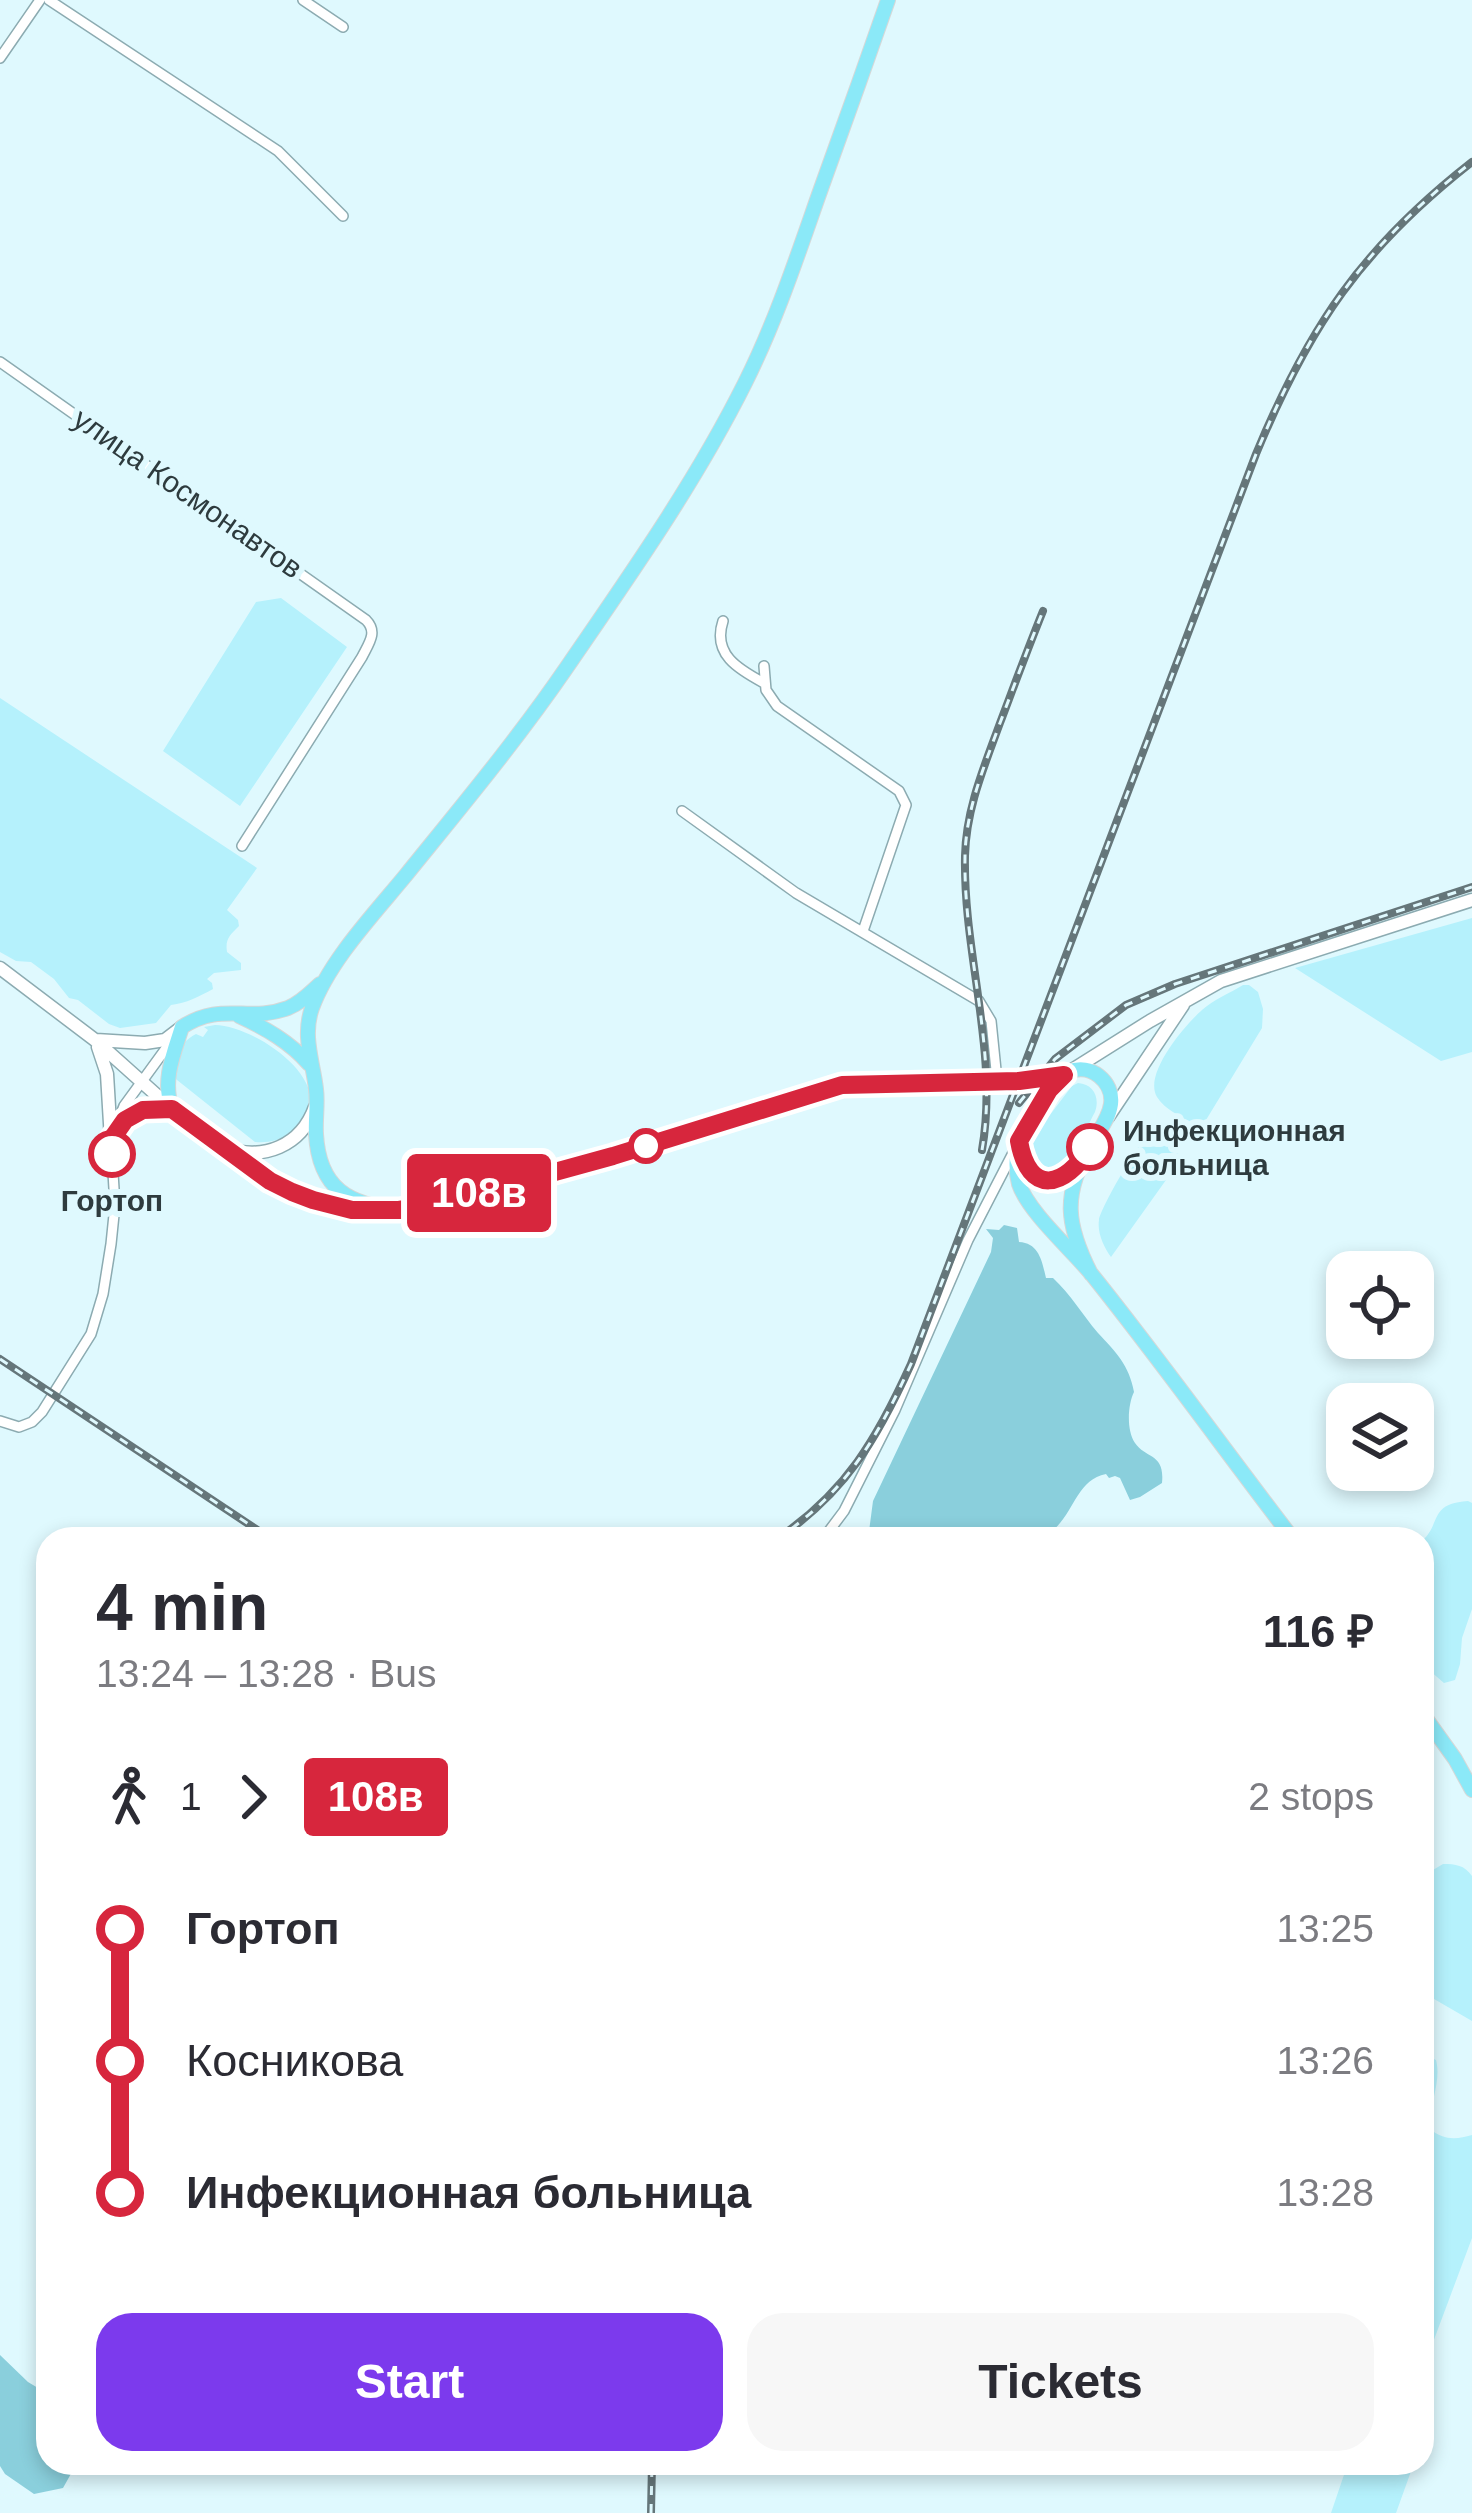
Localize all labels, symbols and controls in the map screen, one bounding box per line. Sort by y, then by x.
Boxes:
street label: улица Космонавтов [67,402,309,584]
place label: Инфекционная больница [1123,1114,1346,1181]
marker: Инфекционная больница [1068,1125,1112,1169]
unlabelled marker [630,1130,662,1162]
marker: Гортоп [90,1132,134,1176]
line badge: 108в [395,1154,563,1232]
text: 108в [431,1169,527,1216]
place label: Гортоп [61,1184,163,1217]
map controls [1326,1251,1434,1491]
button: locate [1326,1251,1434,1359]
button: layers [1326,1383,1434,1491]
text: 4 min [96,1570,268,1644]
text: 116 ₽ [1263,1606,1374,1657]
text: 13:24 – 13:28 · Bus [96,1652,436,1695]
icon: walk [96,1764,162,1830]
icon: forward [220,1764,286,1830]
text: 108в [328,1773,424,1820]
text: 1 [180,1775,202,1818]
text: 2 stops [1248,1775,1374,1818]
text: Гортоп [186,1903,340,1954]
text: 13:25 [1276,1907,1374,1950]
text: Косникова [186,2035,403,2086]
text: 13:26 [1276,2039,1374,2082]
text: Инфекционная больница [186,2167,751,2218]
text: 13:28 [1276,2171,1374,2214]
button: Start [96,2313,723,2451]
button: Tickets [747,2313,1374,2451]

